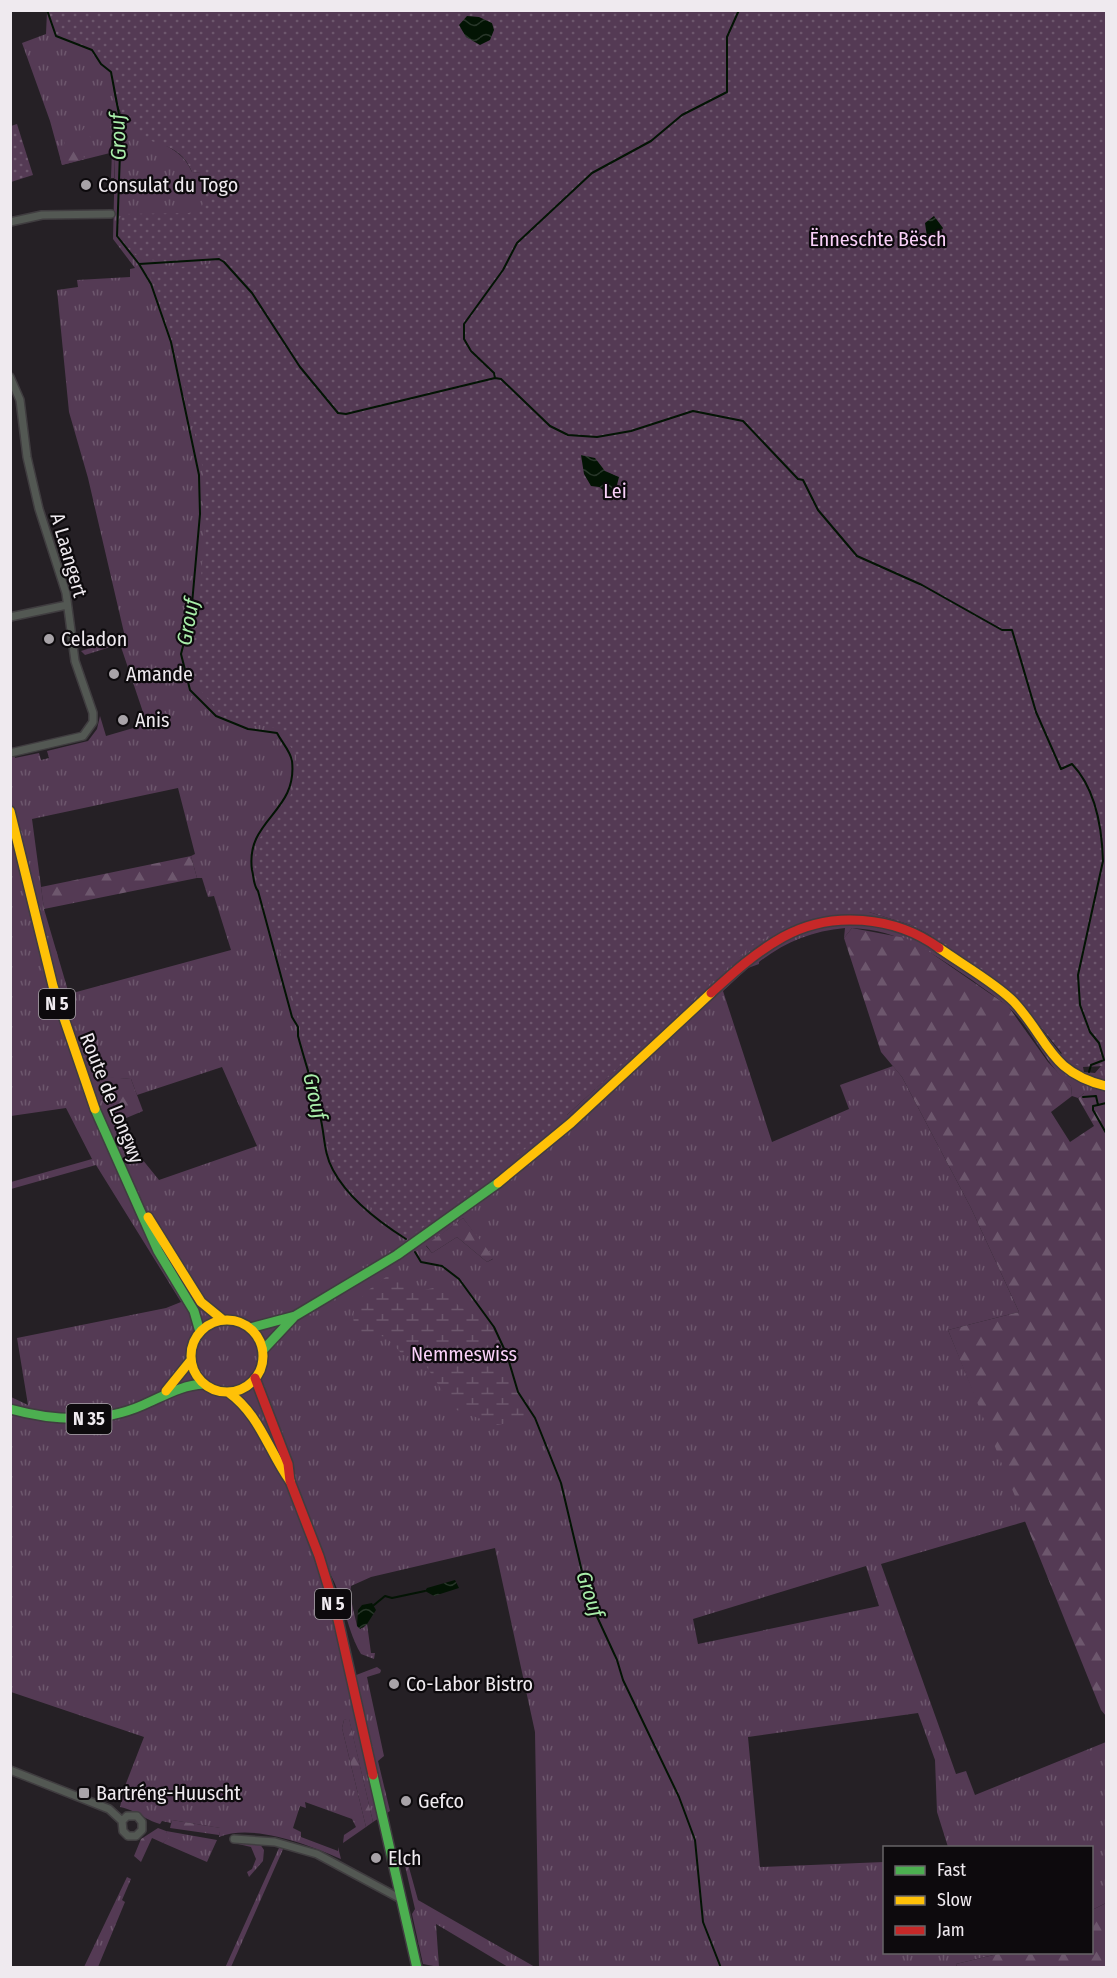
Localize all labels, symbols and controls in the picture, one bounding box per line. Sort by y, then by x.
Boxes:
water label: Grouf [104,110,132,161]
place label: Consulat du Togo [98,173,238,197]
marker: Consulat du Togo [79,178,93,192]
park label: Ënneschte Bësch [809,227,947,251]
park label: Lei [603,479,627,503]
street label: A Laangert [46,510,93,600]
water label: Grouf [171,594,205,647]
place label: Celadon [61,627,127,651]
marker: Celadon [42,632,56,646]
place label: Amande [126,662,193,686]
marker: Amande [107,667,121,681]
place label: Anis [135,708,170,732]
marker: Anis [116,713,130,727]
road number: N 5 [39,989,75,1019]
street label: Route de Longwy [75,1029,149,1167]
water label: Grouf [297,1070,334,1124]
park label: Nemmeswiss [411,1342,517,1366]
road number: N 35 [66,1404,112,1434]
water label: Grouf [570,1568,610,1623]
road number: N 5 [315,1589,351,1619]
place label: Co-Labor Bistro [406,1672,533,1696]
marker: Co-Labor Bistro [387,1677,401,1691]
place label: Bartréng-Huuscht [96,1781,241,1805]
marker: Bartréng-Huuscht [77,1786,91,1800]
place label: Gefco [418,1789,464,1813]
marker: Gefco [399,1794,413,1808]
place label: Elch [388,1846,422,1870]
legend [883,1846,1093,1954]
marker: Elch [369,1851,383,1865]
text: Fast [937,1859,966,1881]
text: Slow [937,1889,972,1911]
text: Jam [937,1919,965,1941]

